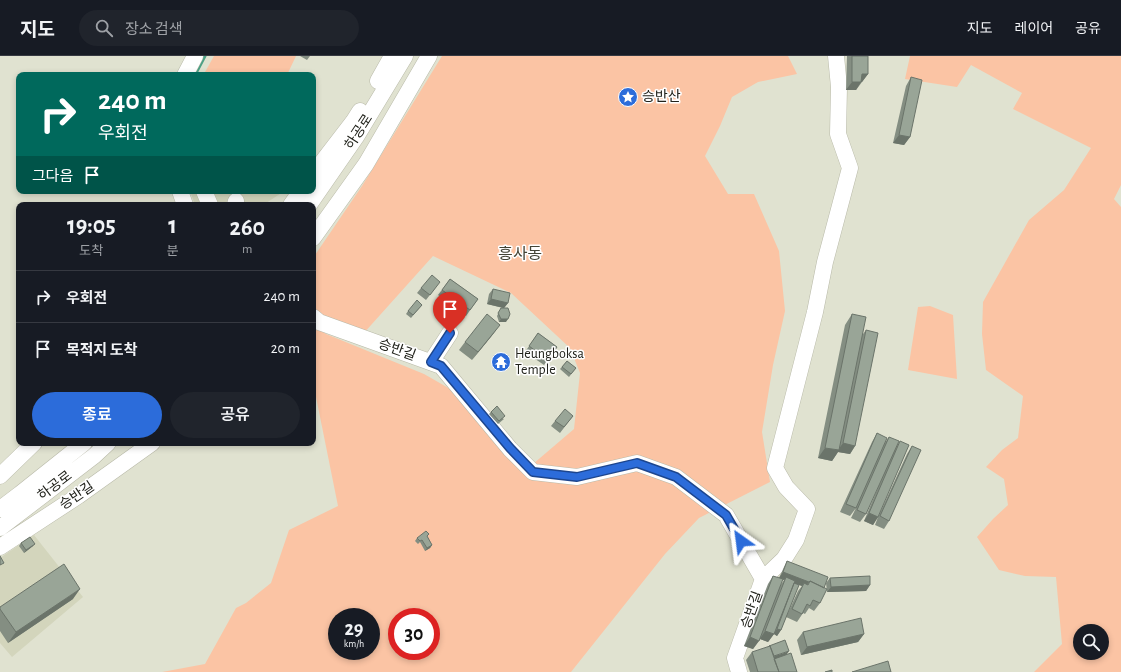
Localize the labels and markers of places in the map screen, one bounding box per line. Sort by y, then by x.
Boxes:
place icon: 승반산 [617,86,639,108]
place label: 승반산 [642,89,681,104]
pin [433,292,467,333]
place label: Heungboksa Temple [515,347,584,377]
temple icon: Heungboksa Temple [490,351,512,373]

